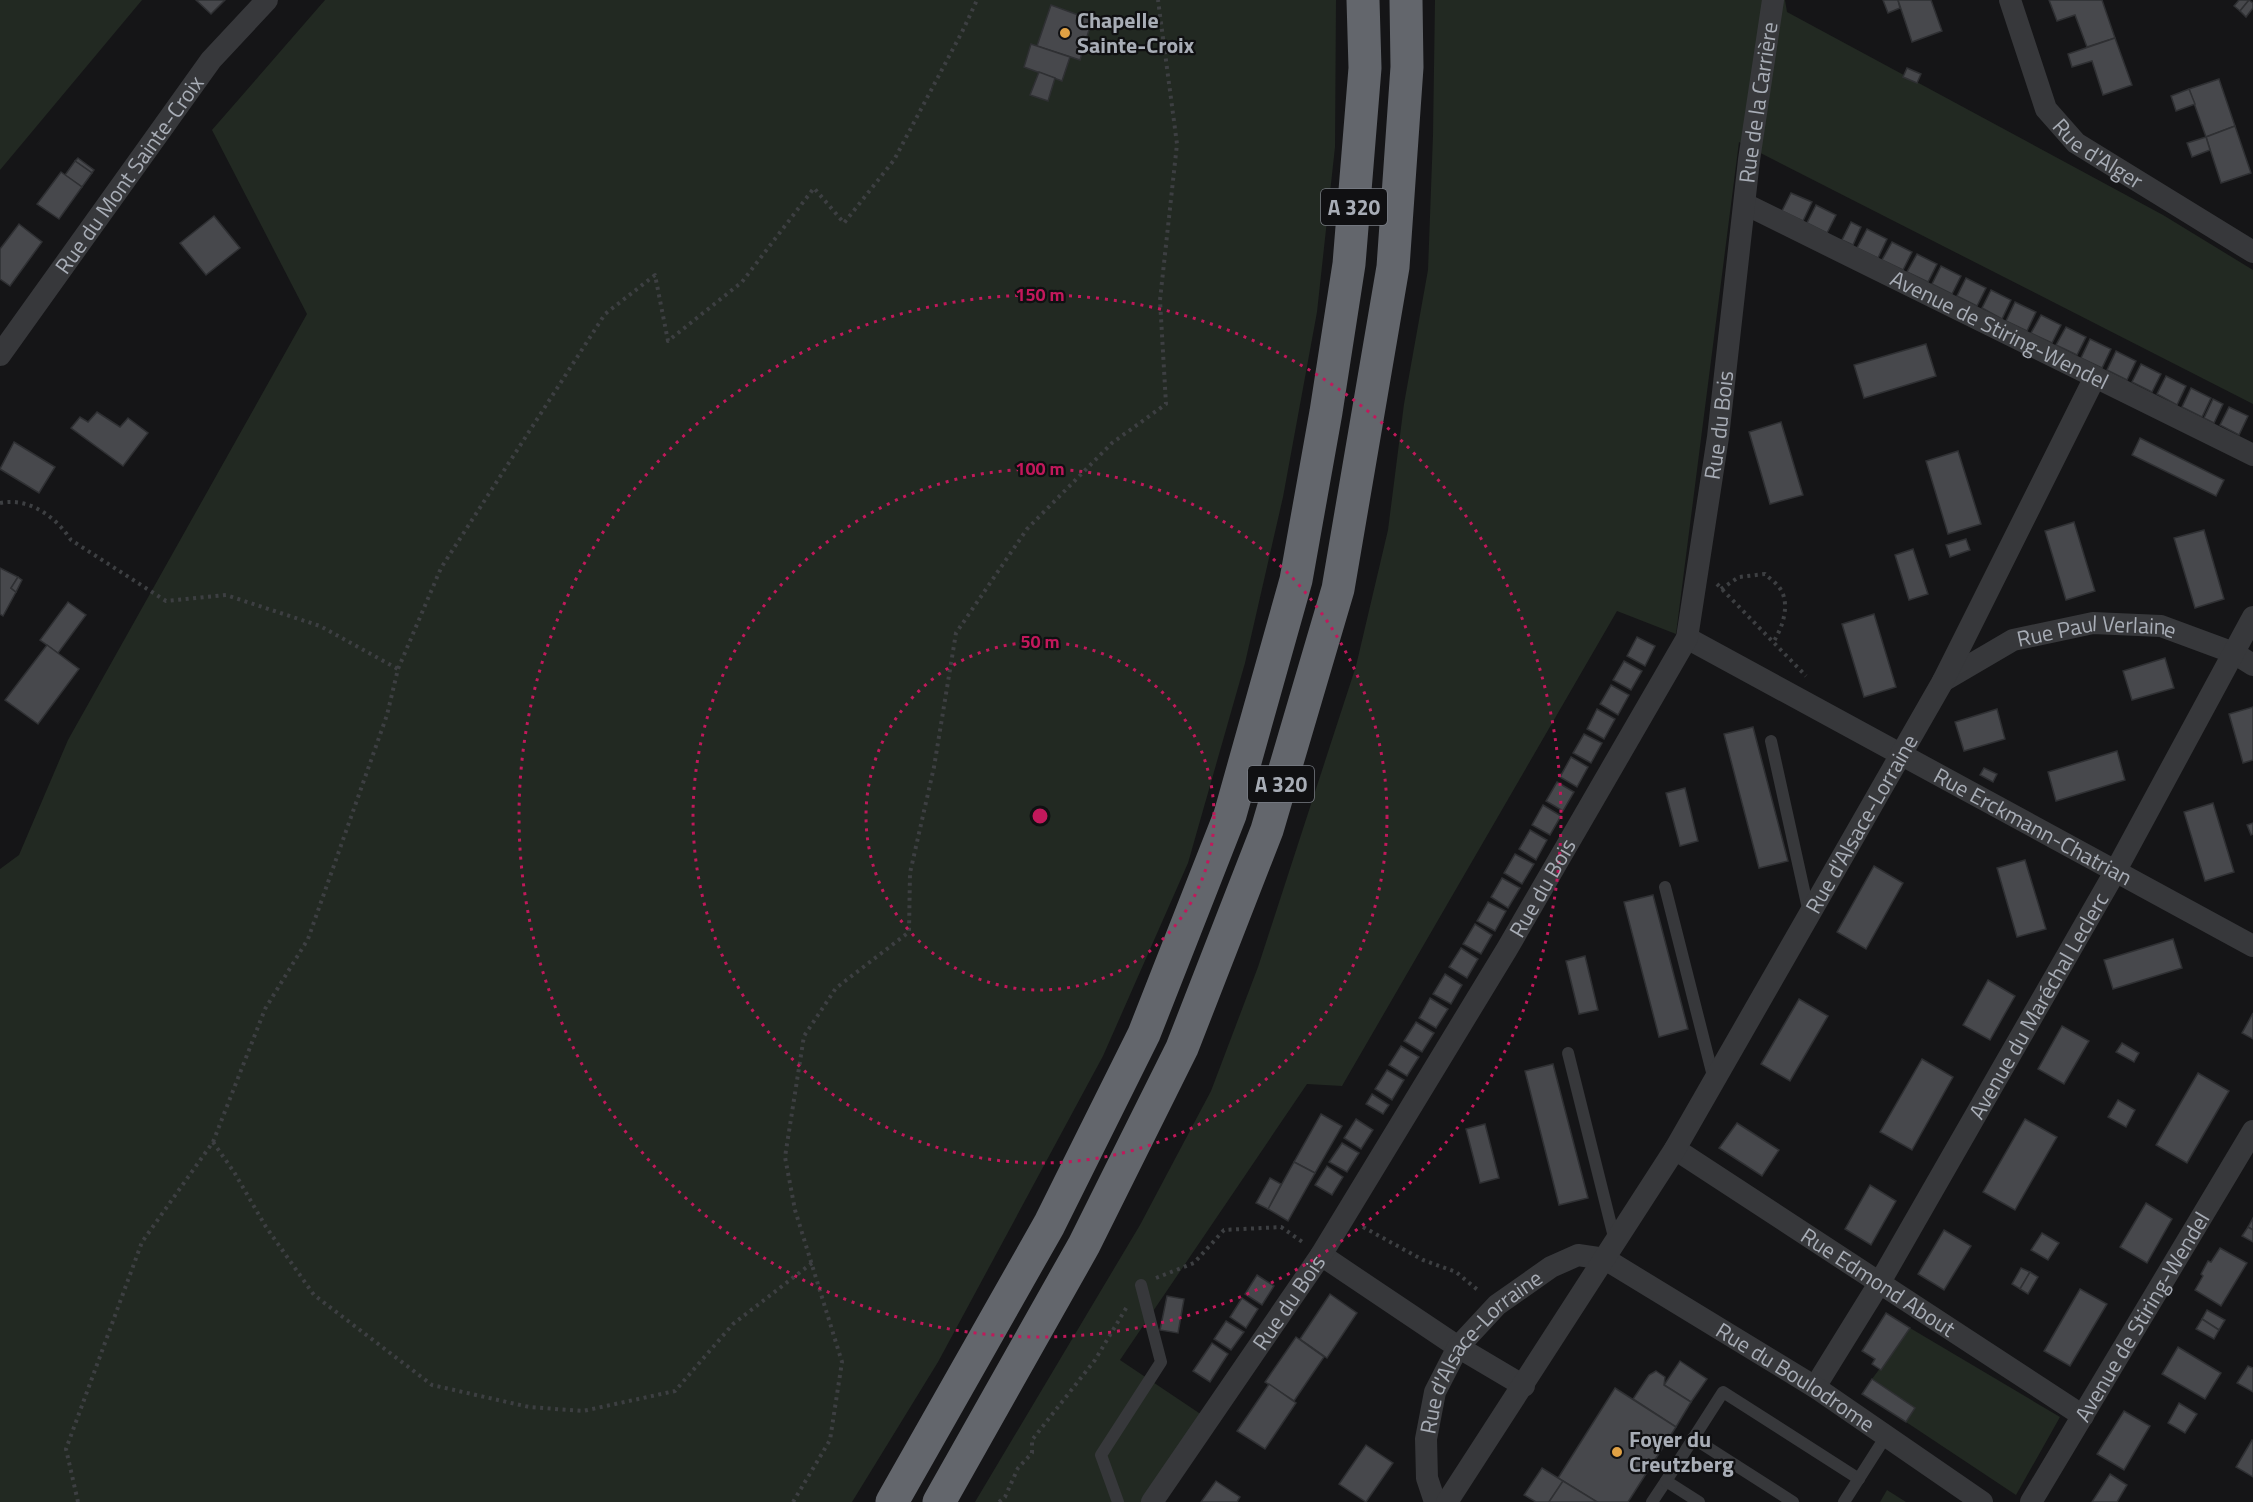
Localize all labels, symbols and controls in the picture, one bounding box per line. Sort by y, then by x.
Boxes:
place label: Chapelle Sainte-Croix [1077,3,1195,62]
street label: Rue de la Carrière [1730,20,1786,185]
marker: Chapelle Sainte-Croix [1058,26,1072,40]
street label: Rue du Mont Sainte-Croix [46,68,212,281]
street label: Rue d'Alger [2044,110,2150,198]
road number: A 320 [1321,189,1387,225]
street label: Avenue de Stiring-Wendel [1884,261,2115,398]
text: 150 m [1015,281,1065,308]
street label: Rue du Bois [1695,369,1742,482]
text: 100 m [1015,455,1065,482]
street label: Rue Paul Verlaine [2013,606,2182,656]
text: 50 m [1020,628,1060,655]
street label: Rue d'Alsace-Lorraine [1796,728,1926,920]
street label: Rue Erckmann-Chatrian [1928,758,2138,894]
road number: A 320 [1248,766,1314,802]
centre of rings [1030,806,1050,826]
street label: Rue du Bois [1500,832,1585,944]
street label: Avenue du Maréchal Leclerc [1960,886,2117,1125]
street label: Avenue de Stiring-Wendel [2066,1205,2218,1428]
street label: Rue Edmond About [1794,1219,1963,1345]
street label: Rue du Bois [1244,1247,1334,1357]
street label: Rue d'Alsace-Lorraine [1410,1261,1549,1437]
street label: Rue du Boulodrome [1709,1313,1882,1441]
place label: Foyer du Creutzberg [1629,1422,1734,1481]
marker: Foyer du Creutzberg [1610,1445,1624,1459]

